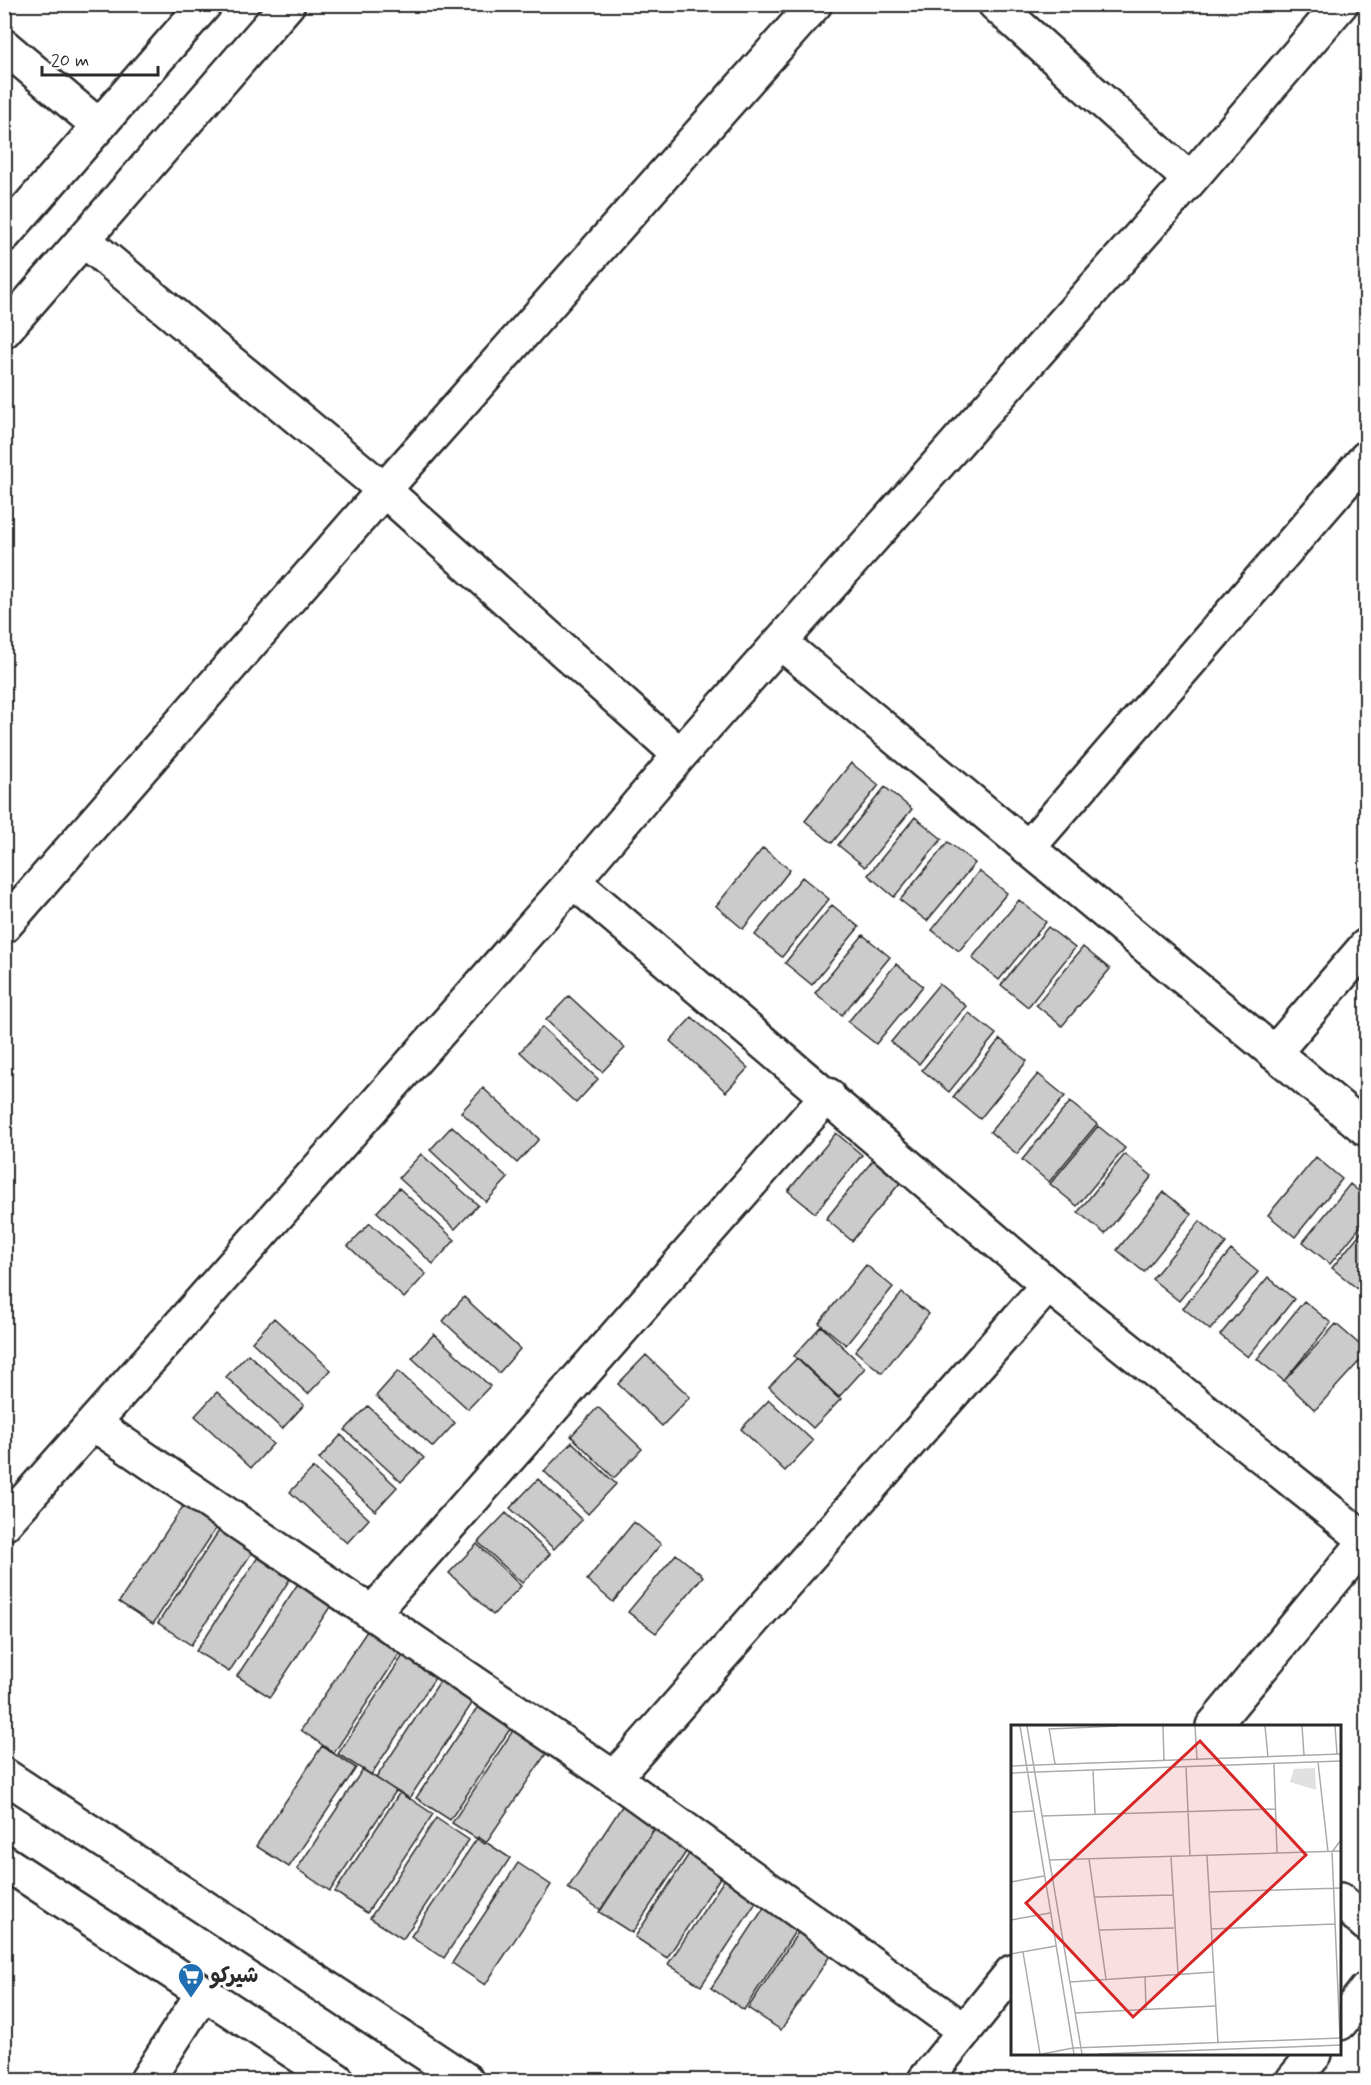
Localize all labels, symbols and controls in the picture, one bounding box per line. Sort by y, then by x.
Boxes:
scale bar [42,39,158,77]
text: 20 m [51,49,89,73]
inset map [1011,1725,1341,2055]
supermarket icon: شيركو [176,1961,206,1999]
place label: شيركو [209,1962,258,1990]

